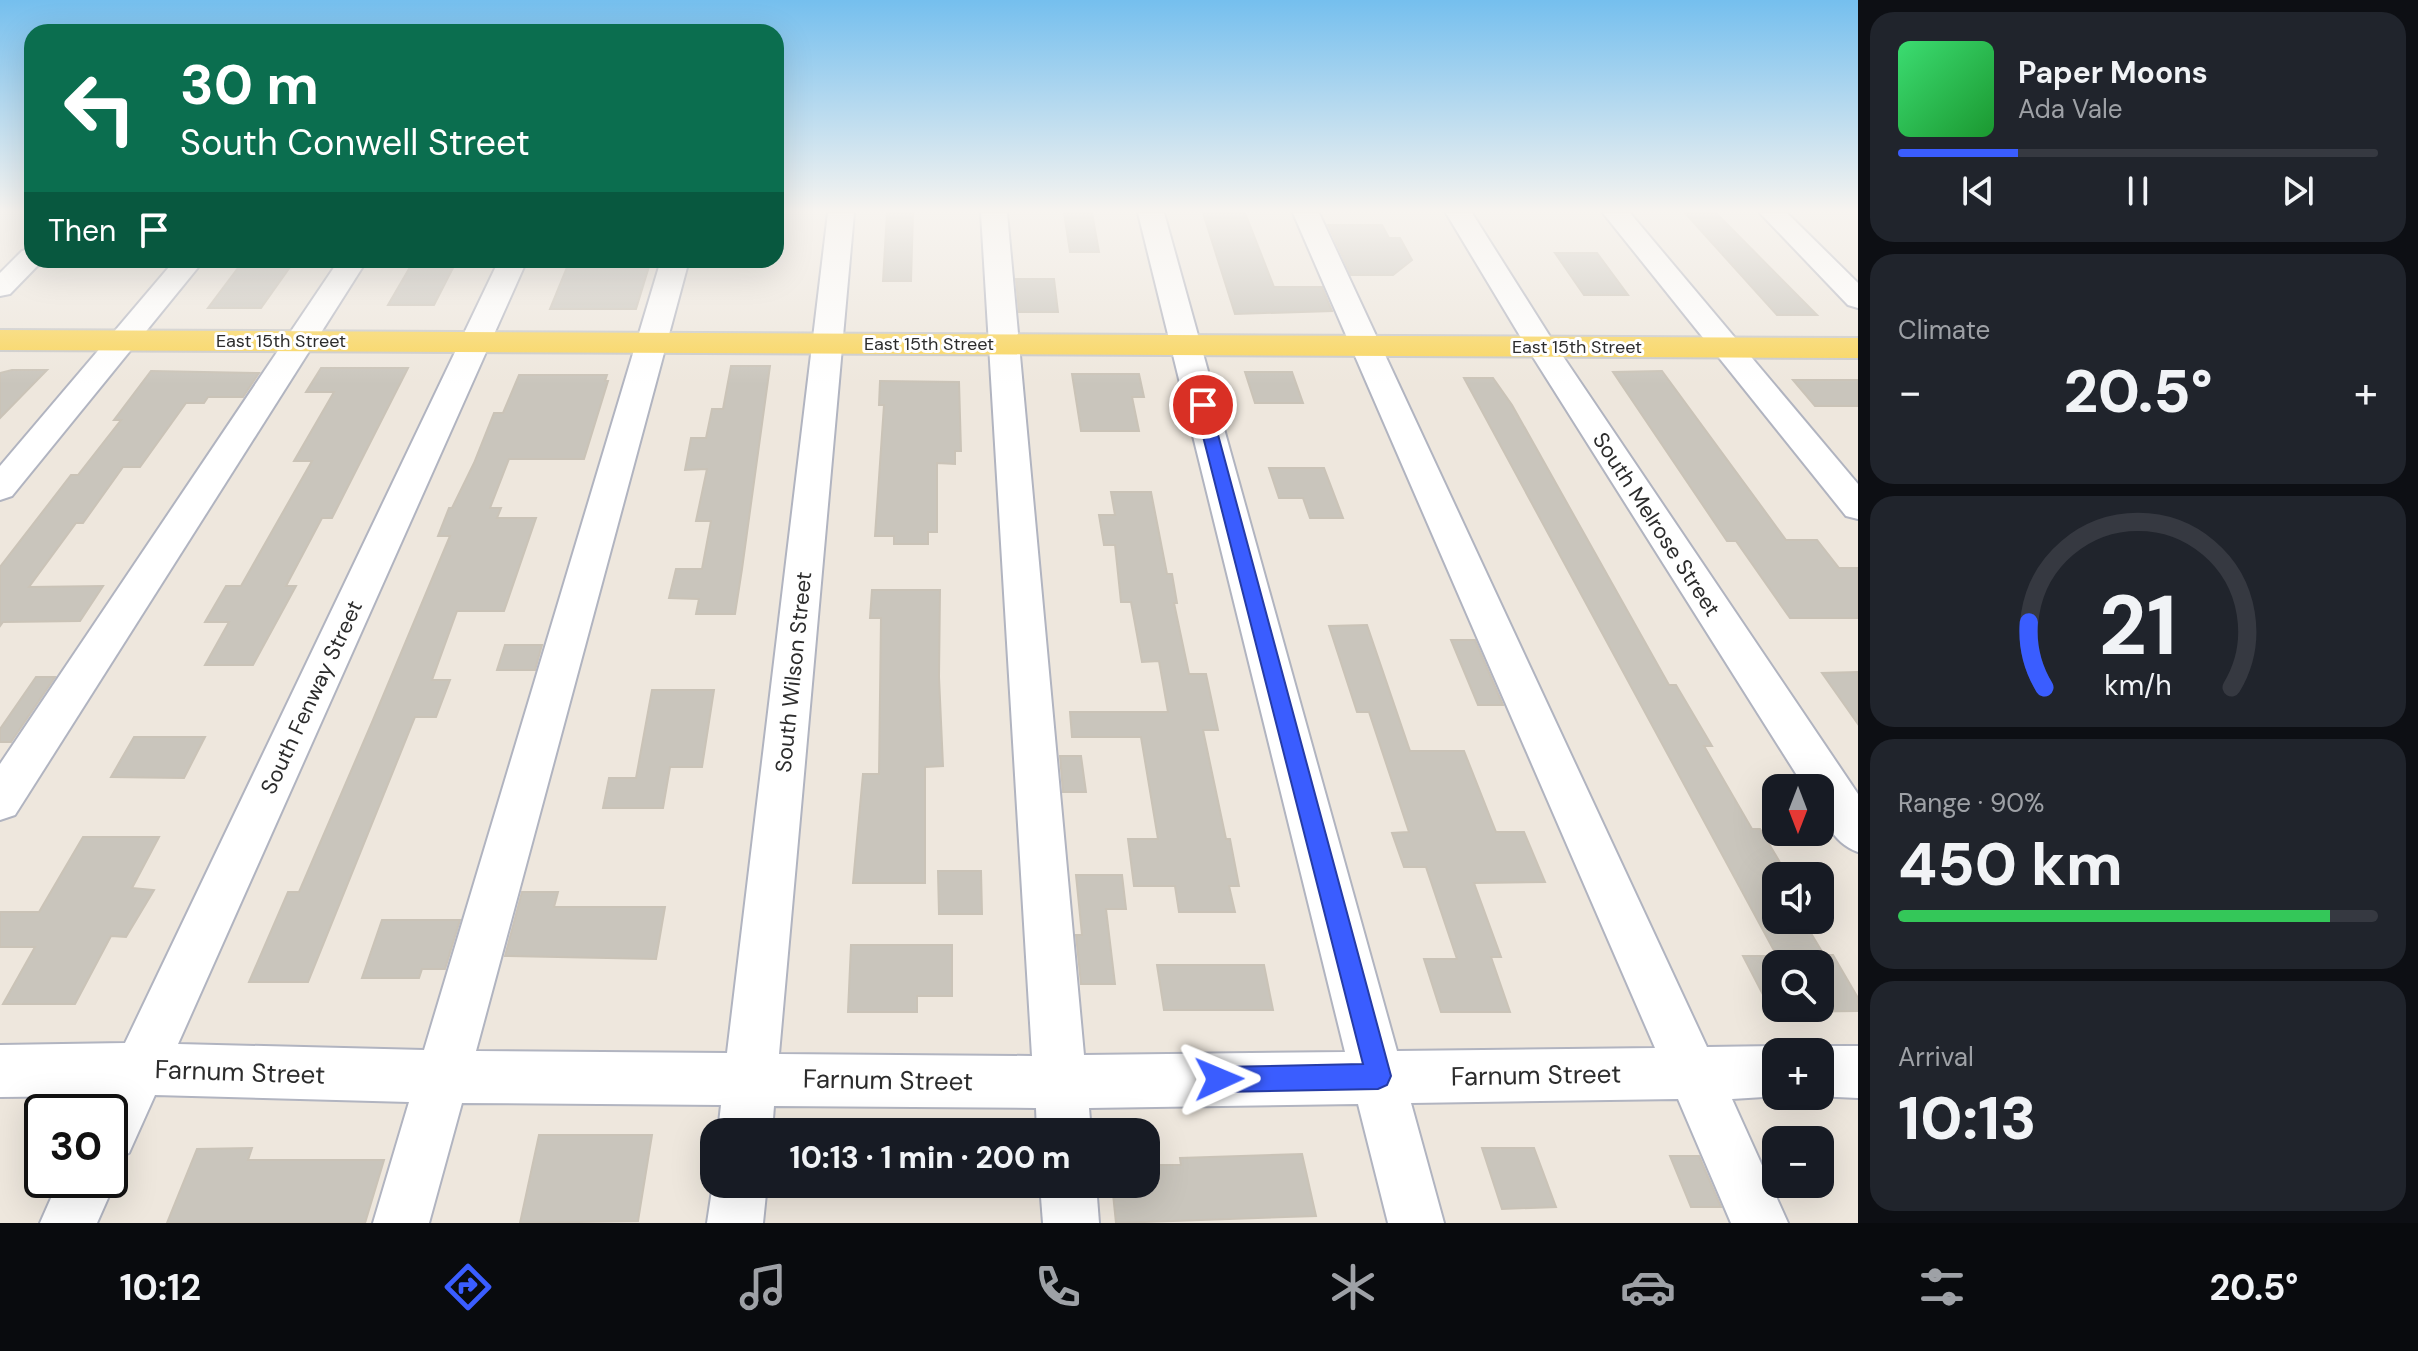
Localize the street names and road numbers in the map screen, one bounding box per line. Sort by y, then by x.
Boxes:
street label: East 15th Street [216,329,346,353]
street label: East 15th Street [864,332,994,356]
street label: East 15th Street [1512,335,1642,359]
street label: South Melrose Street [1586,427,1727,622]
street label: South Wilson Street [769,570,818,774]
street label: South Fenway Street [254,596,369,799]
street label: Farnum Street [154,1052,326,1092]
street label: Farnum Street [1451,1057,1621,1093]
street label: Farnum Street [803,1062,973,1098]

